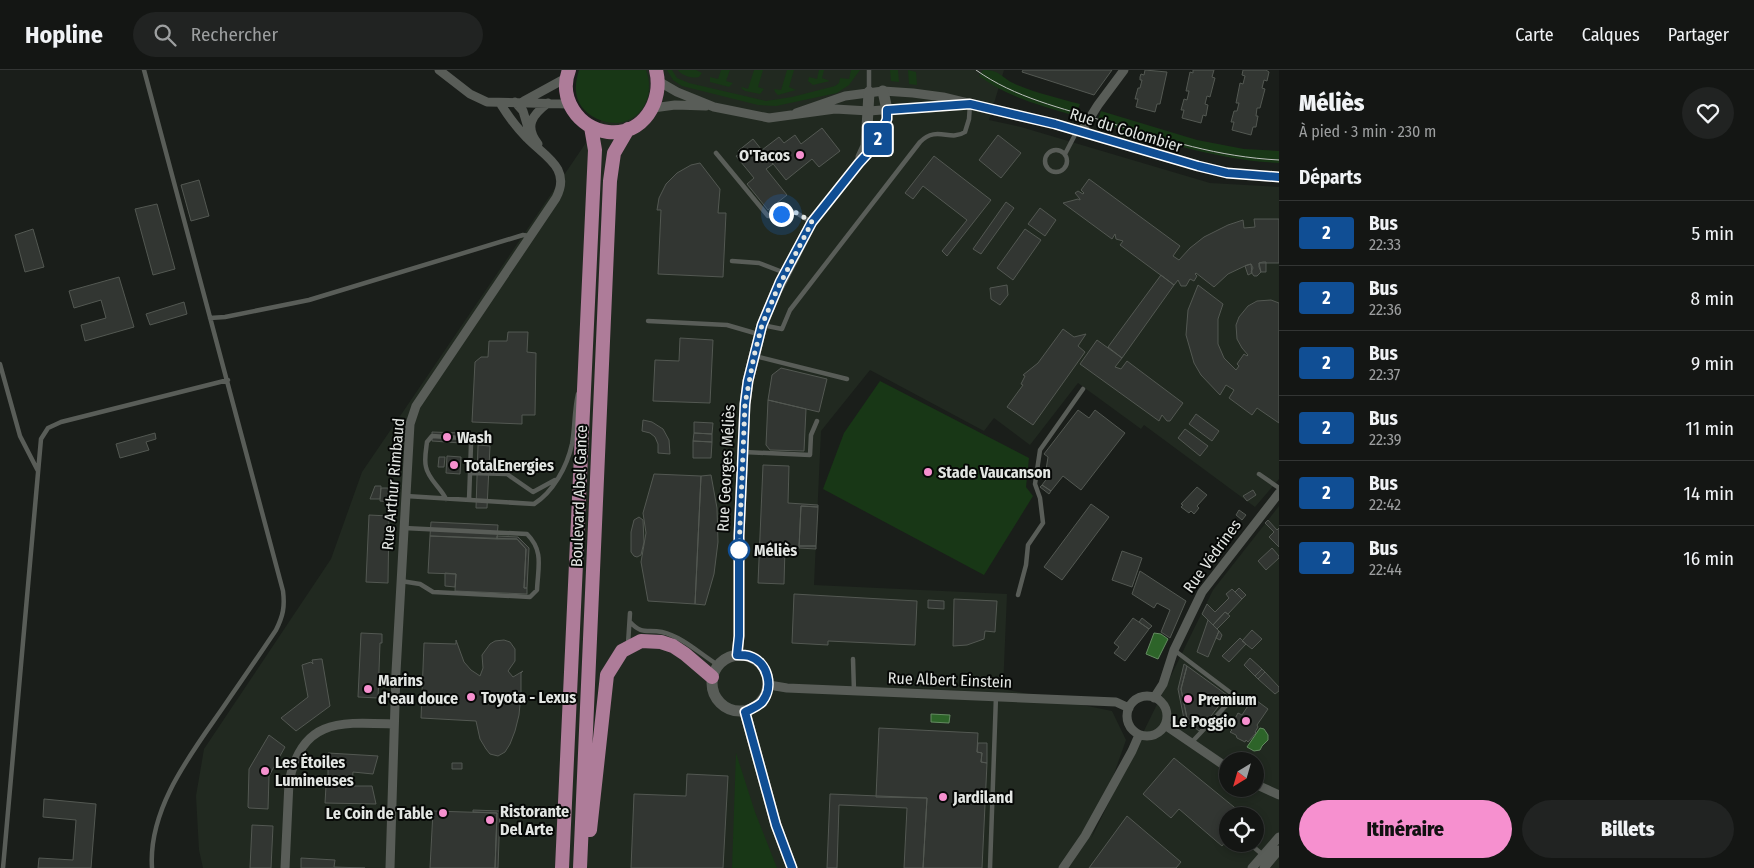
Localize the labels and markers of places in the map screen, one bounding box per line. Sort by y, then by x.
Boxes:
place label: O'Tacos [739,146,790,165]
marker: O'Tacos [794,149,806,161]
place label: Wash [457,428,492,447]
marker: Wash [441,431,453,443]
place label: TotalEnergies [464,456,554,475]
marker: TotalEnergies [448,459,460,471]
place label: Stade Vaucanson [938,463,1051,482]
marker: Stade Vaucanson [922,466,934,478]
marker: Méliès [728,539,750,561]
place label: Méliès [754,541,797,560]
place label: Marins d'eau douce [378,671,458,708]
marker: Marins d'eau douce [362,683,374,695]
place label: Toyota - Lexus [481,688,576,707]
place label: Premium [1198,690,1257,709]
marker: Toyota - Lexus [465,691,477,703]
marker: Premium [1182,693,1194,705]
place label: Le Poggio [1172,712,1236,731]
marker: Le Poggio [1240,715,1252,727]
place label: Les Étoiles Lumineuses [275,752,354,790]
marker: Les Étoiles Lumineuses [259,765,271,777]
place label: Jardiland [952,788,1013,807]
marker: Jardiland [937,791,949,803]
place label: Ristorante Del Arte [500,802,569,839]
place label: Le Coin de Table [326,804,433,823]
marker: Le Coin de Table [437,807,449,819]
marker: Ristorante Del Arte [484,814,496,826]

